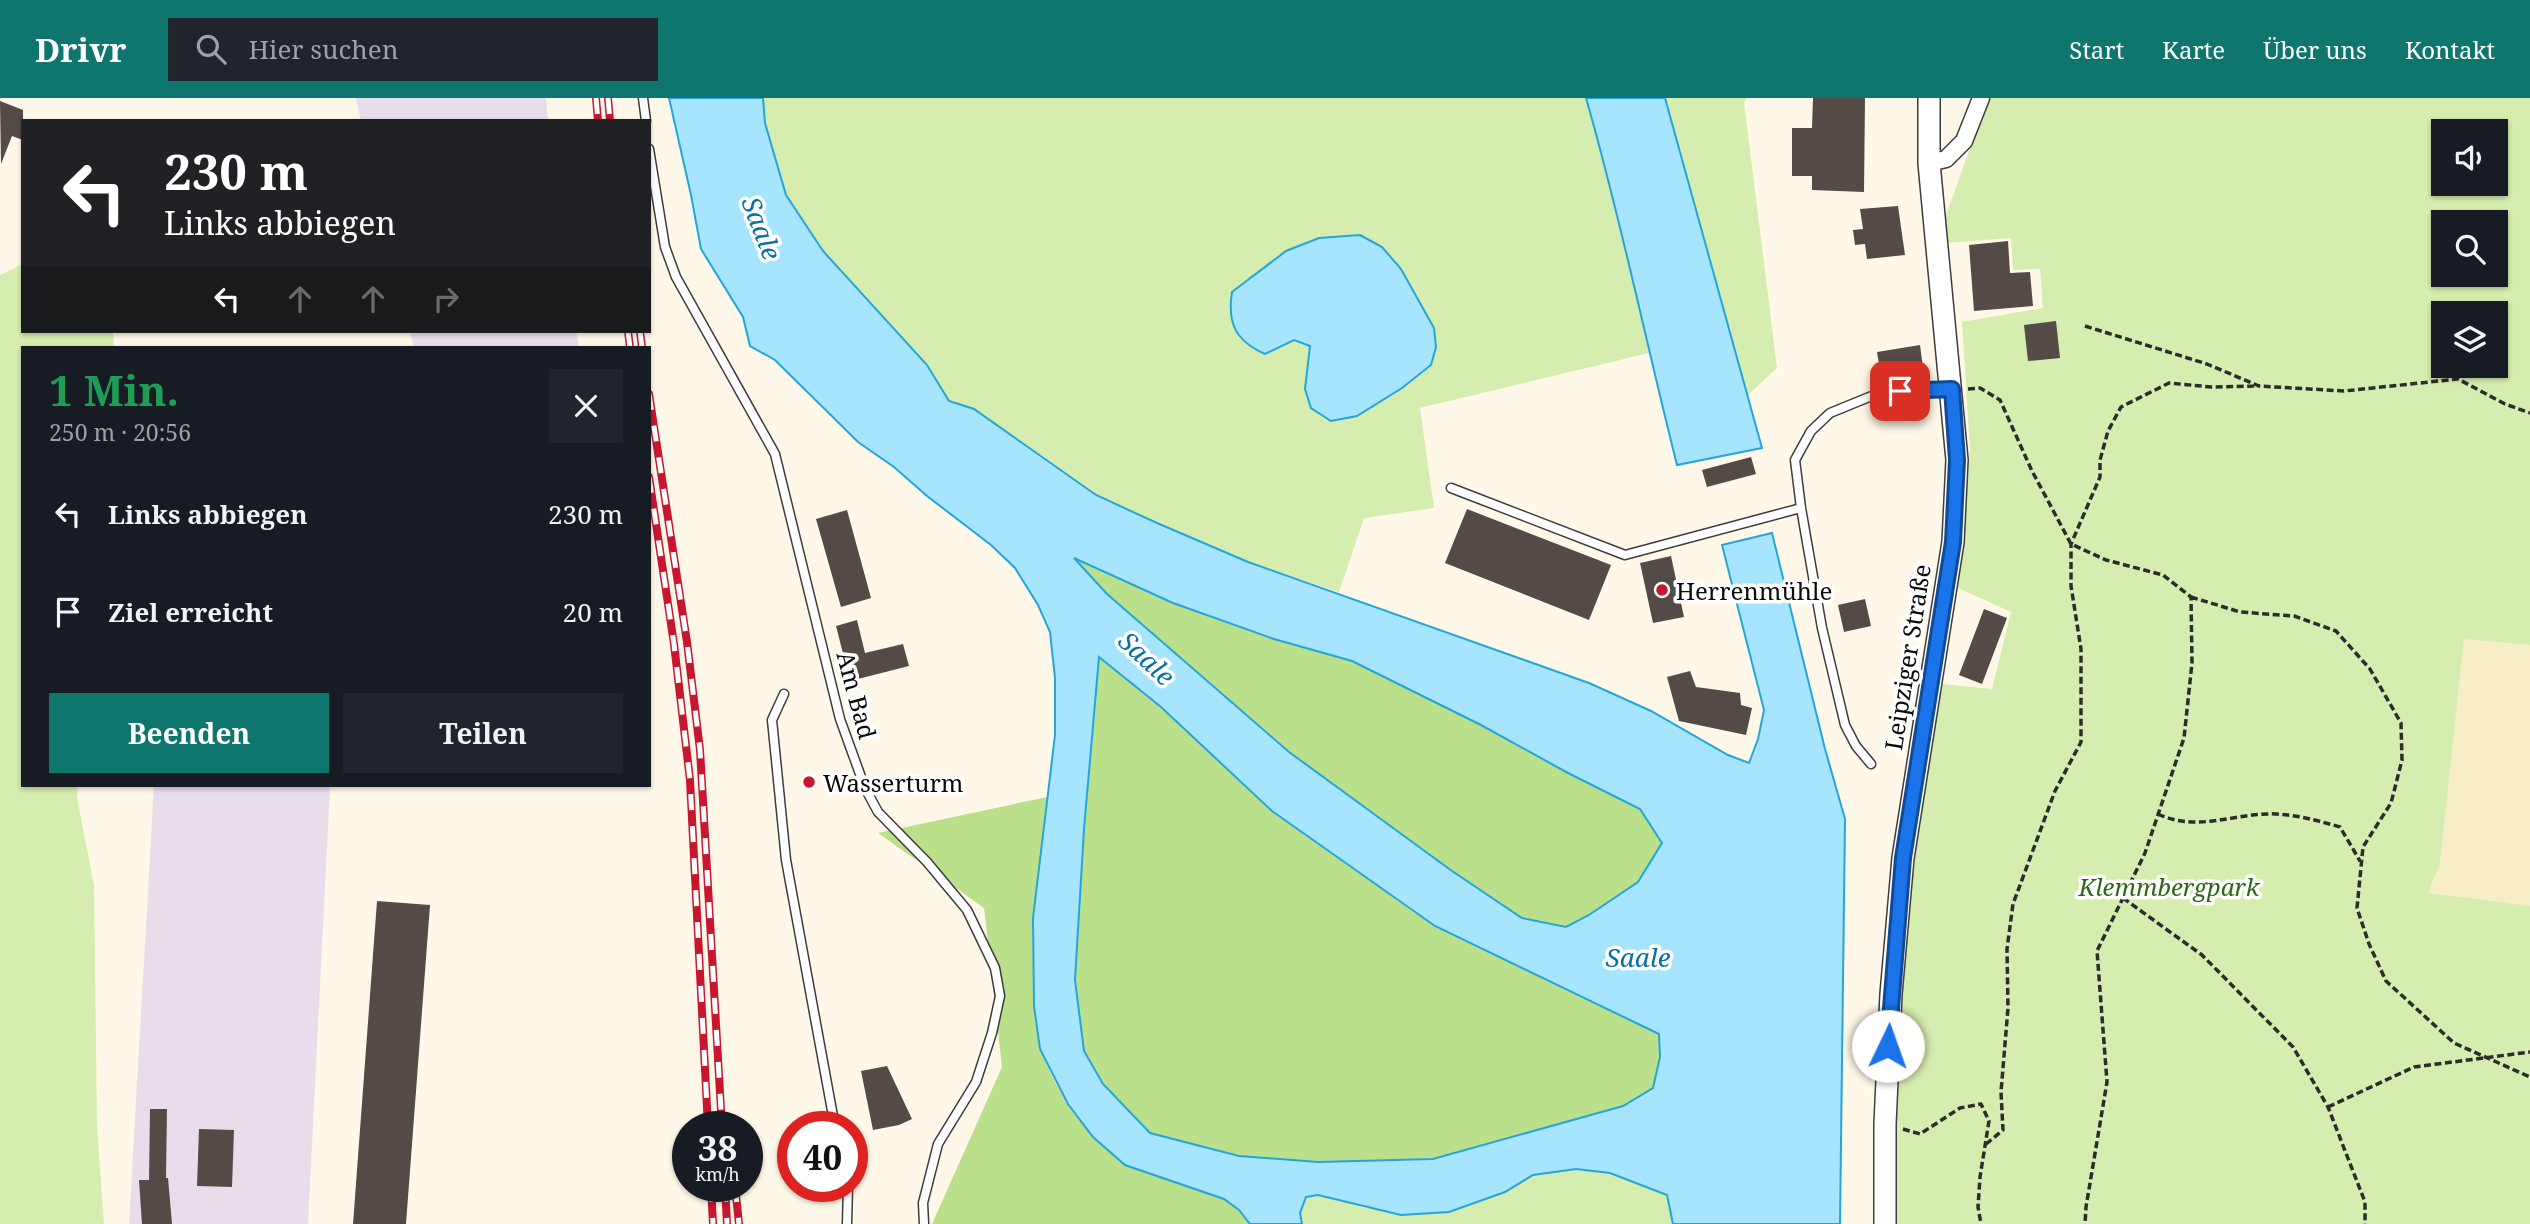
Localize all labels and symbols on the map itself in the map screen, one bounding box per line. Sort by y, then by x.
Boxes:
water label: Saale [734,191,791,265]
pin [1870,361,1930,421]
street label: Leipziger Straße [1876,562,1938,752]
place label: Herrenmühle [1676,574,1832,607]
marker: Herrenmühle [1654,582,1670,598]
water label: Saale [1111,623,1183,693]
street label: Am Bad [829,647,885,743]
place label: Wasserturm [823,766,964,799]
marker: Wasserturm [801,774,817,790]
park label: Klemmbergpark [2078,870,2261,903]
water label: Saale [1606,939,1671,975]
position arrow [1851,1009,1925,1083]
speed limit sign: 40 [777,1111,868,1202]

